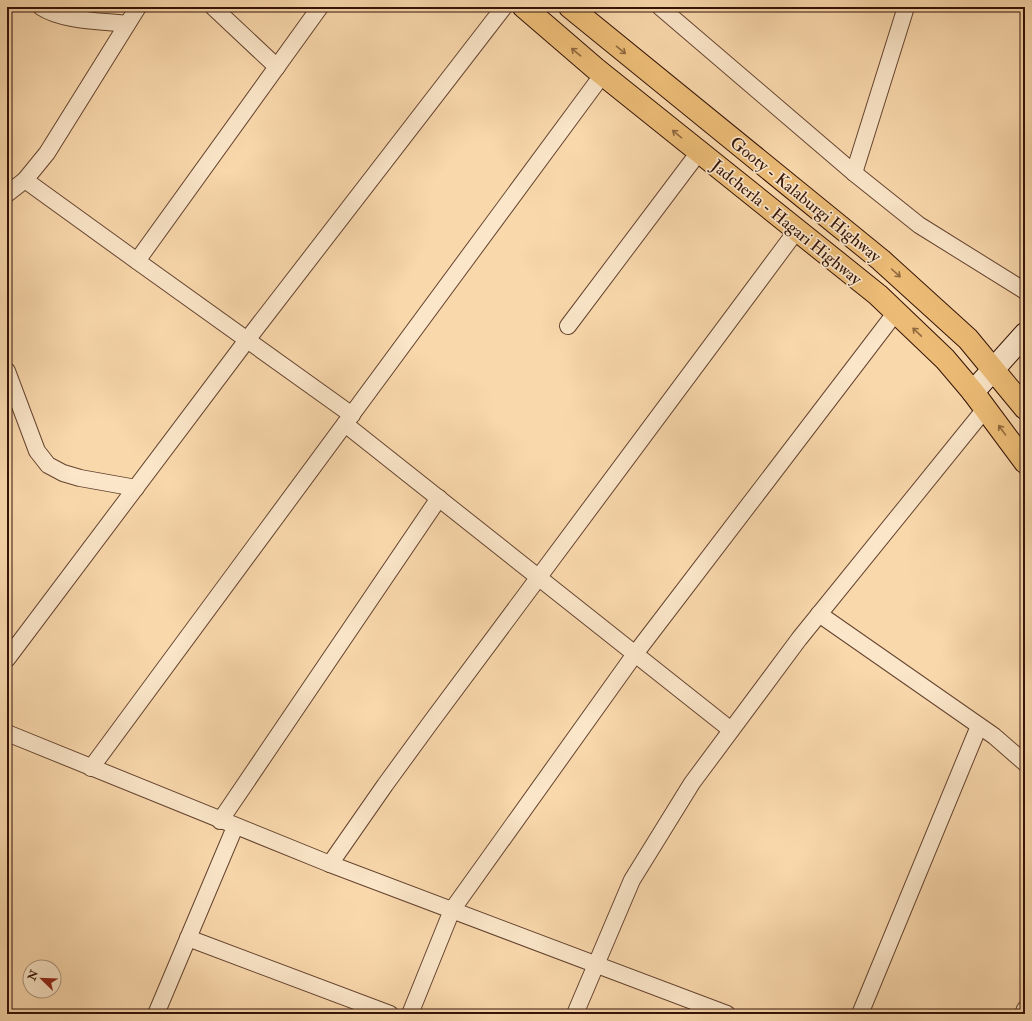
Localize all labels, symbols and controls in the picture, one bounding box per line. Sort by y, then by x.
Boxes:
one-way arrow [616,45,627,54]
one-way arrow [571,47,581,56]
one-way arrow [671,129,682,138]
street label: Gooty - Kalaburgi Highway [725,132,886,268]
street label: Jadcherla - Hagari Highway [706,155,867,291]
one-way arrow [891,268,901,278]
one-way arrow [912,327,922,337]
one-way arrow [998,425,1006,436]
north arrow [22,959,62,999]
text: N [25,967,42,983]

